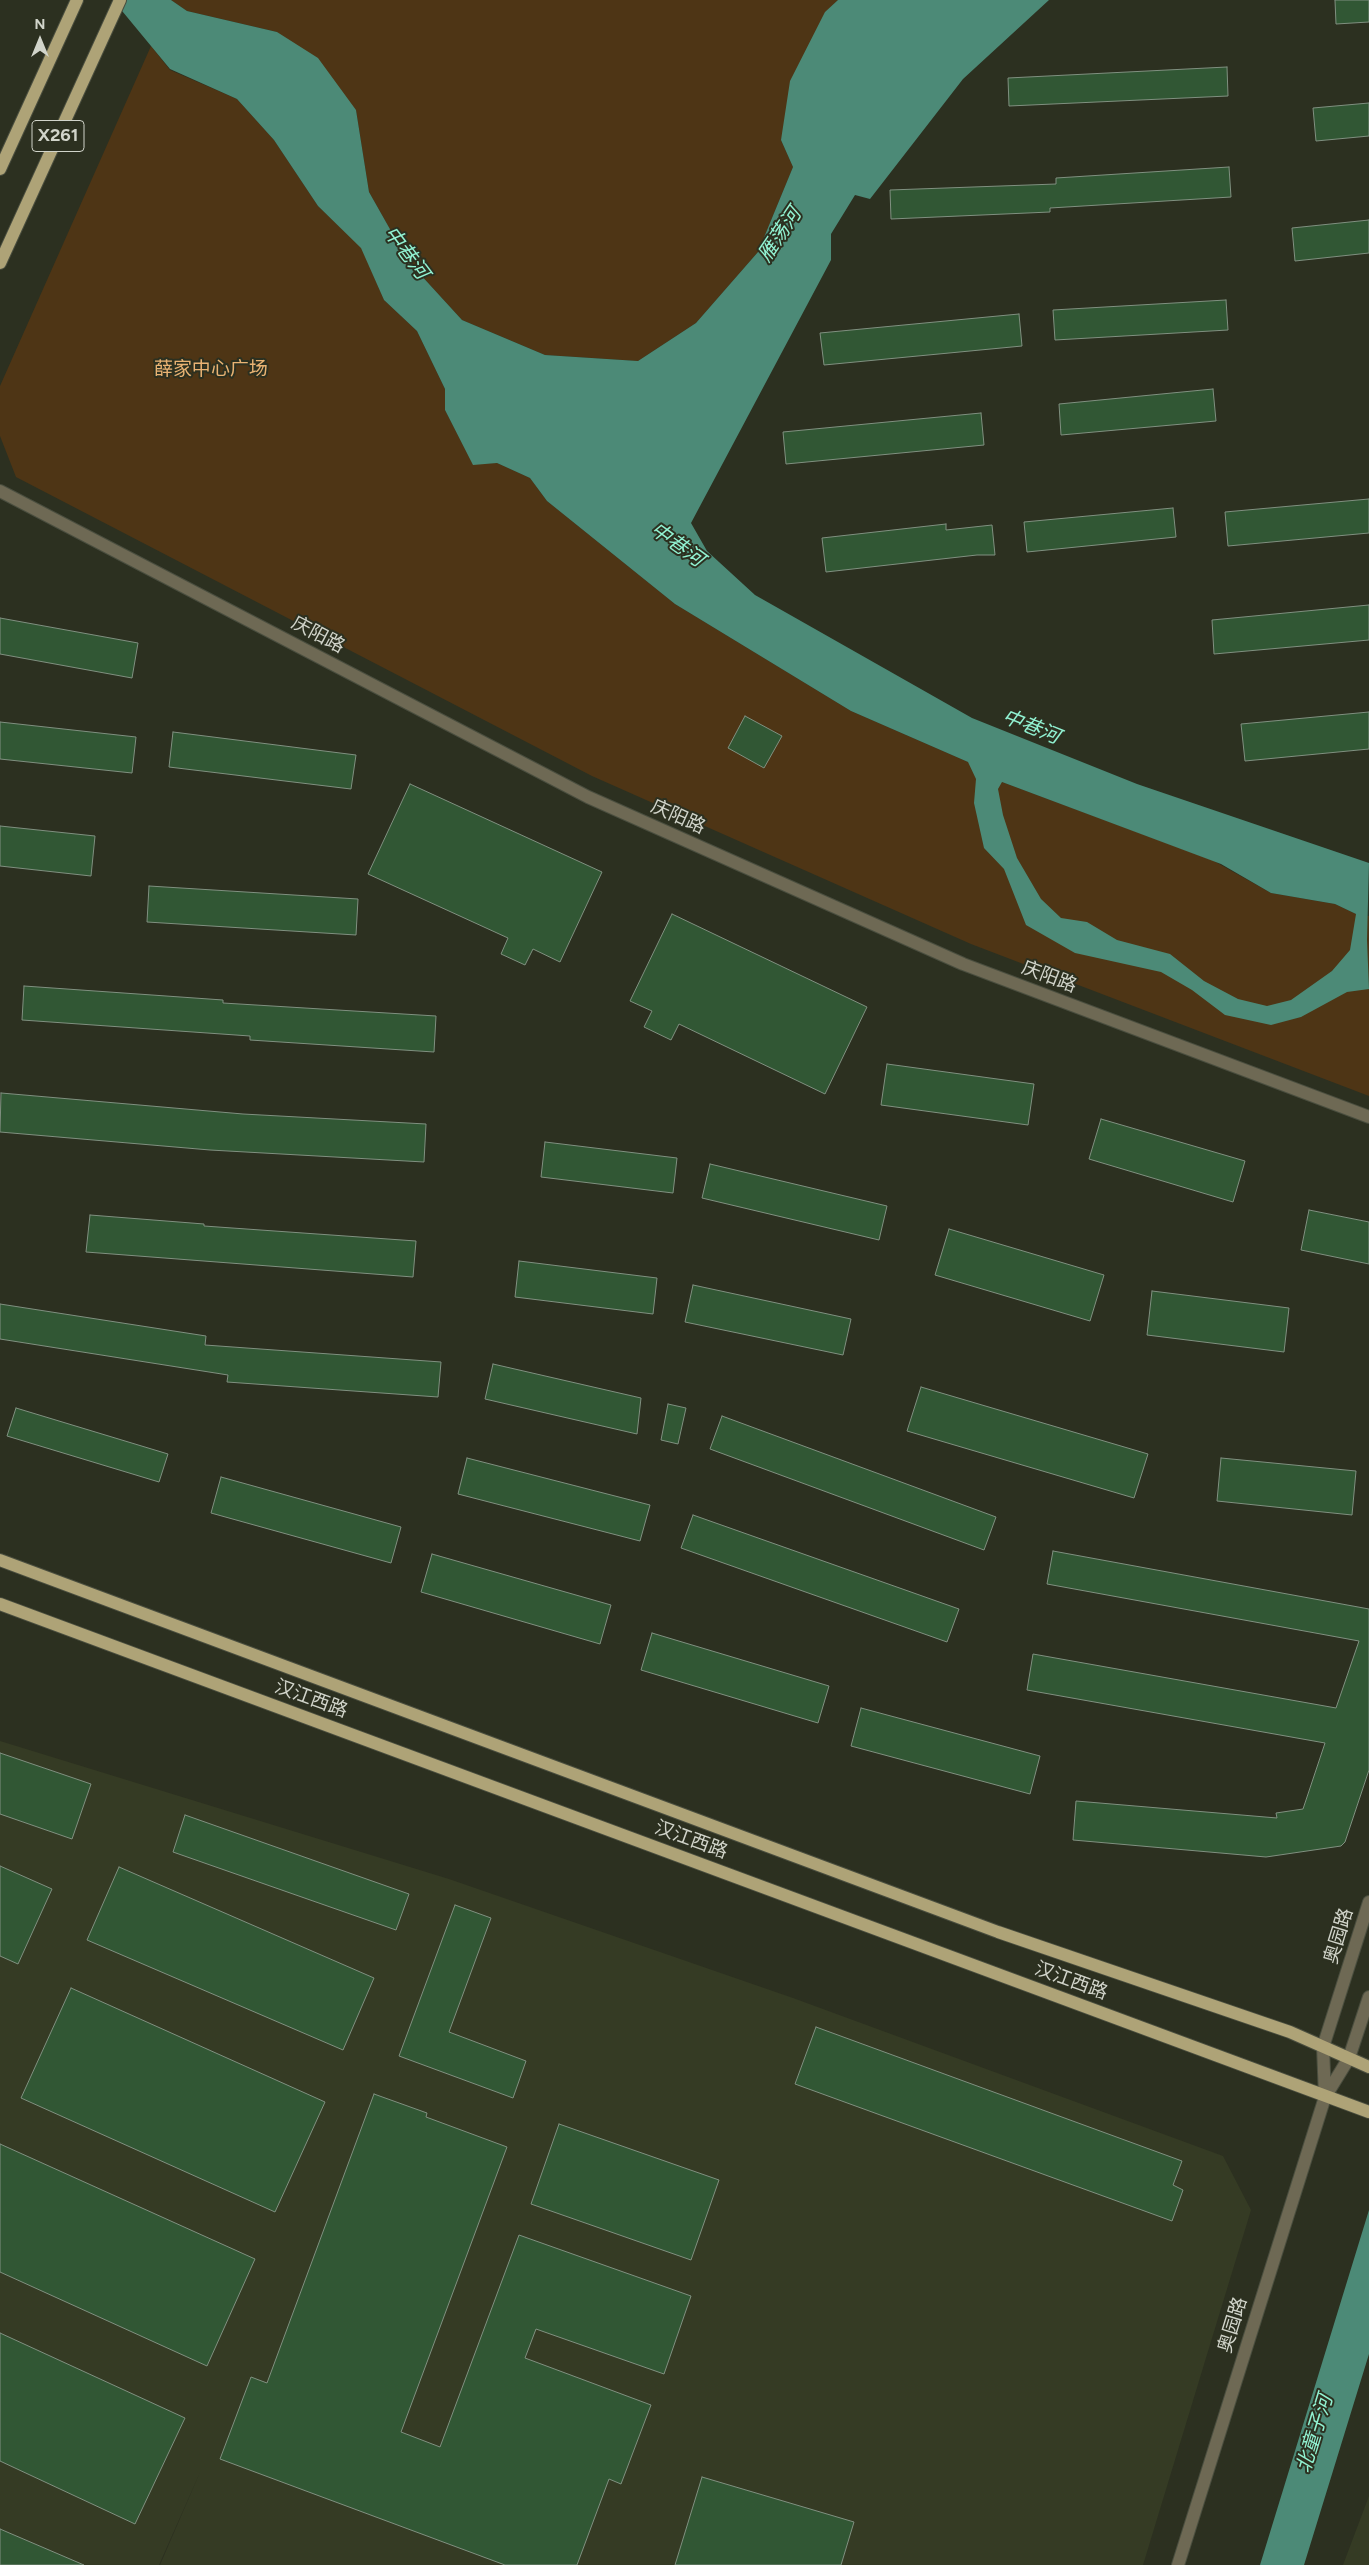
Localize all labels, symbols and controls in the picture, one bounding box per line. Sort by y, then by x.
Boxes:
north arrow [15,15,65,65]
text: N [35,16,45,33]
road number: X261 [32,120,84,152]
water label: 雁荡河 [753,203,807,267]
water label: 中巷河 [378,222,434,284]
park label: 薛家中心广场 [154,358,268,380]
water label: 中巷河 [646,518,708,572]
street label: 庆阳路 [287,612,349,658]
water label: 中巷河 [999,705,1063,749]
street label: 庆阳路 [647,795,709,839]
street label: 庆阳路 [1018,956,1080,998]
street label: 汉江西路 [271,1675,351,1723]
street label: 汉江西路 [651,1816,731,1864]
street label: 奥园路 [1320,1905,1358,1967]
street label: 汉江西路 [1031,1957,1111,2005]
street label: 奥园路 [1214,2294,1252,2356]
water label: 北童子河 [1292,2392,1338,2476]

